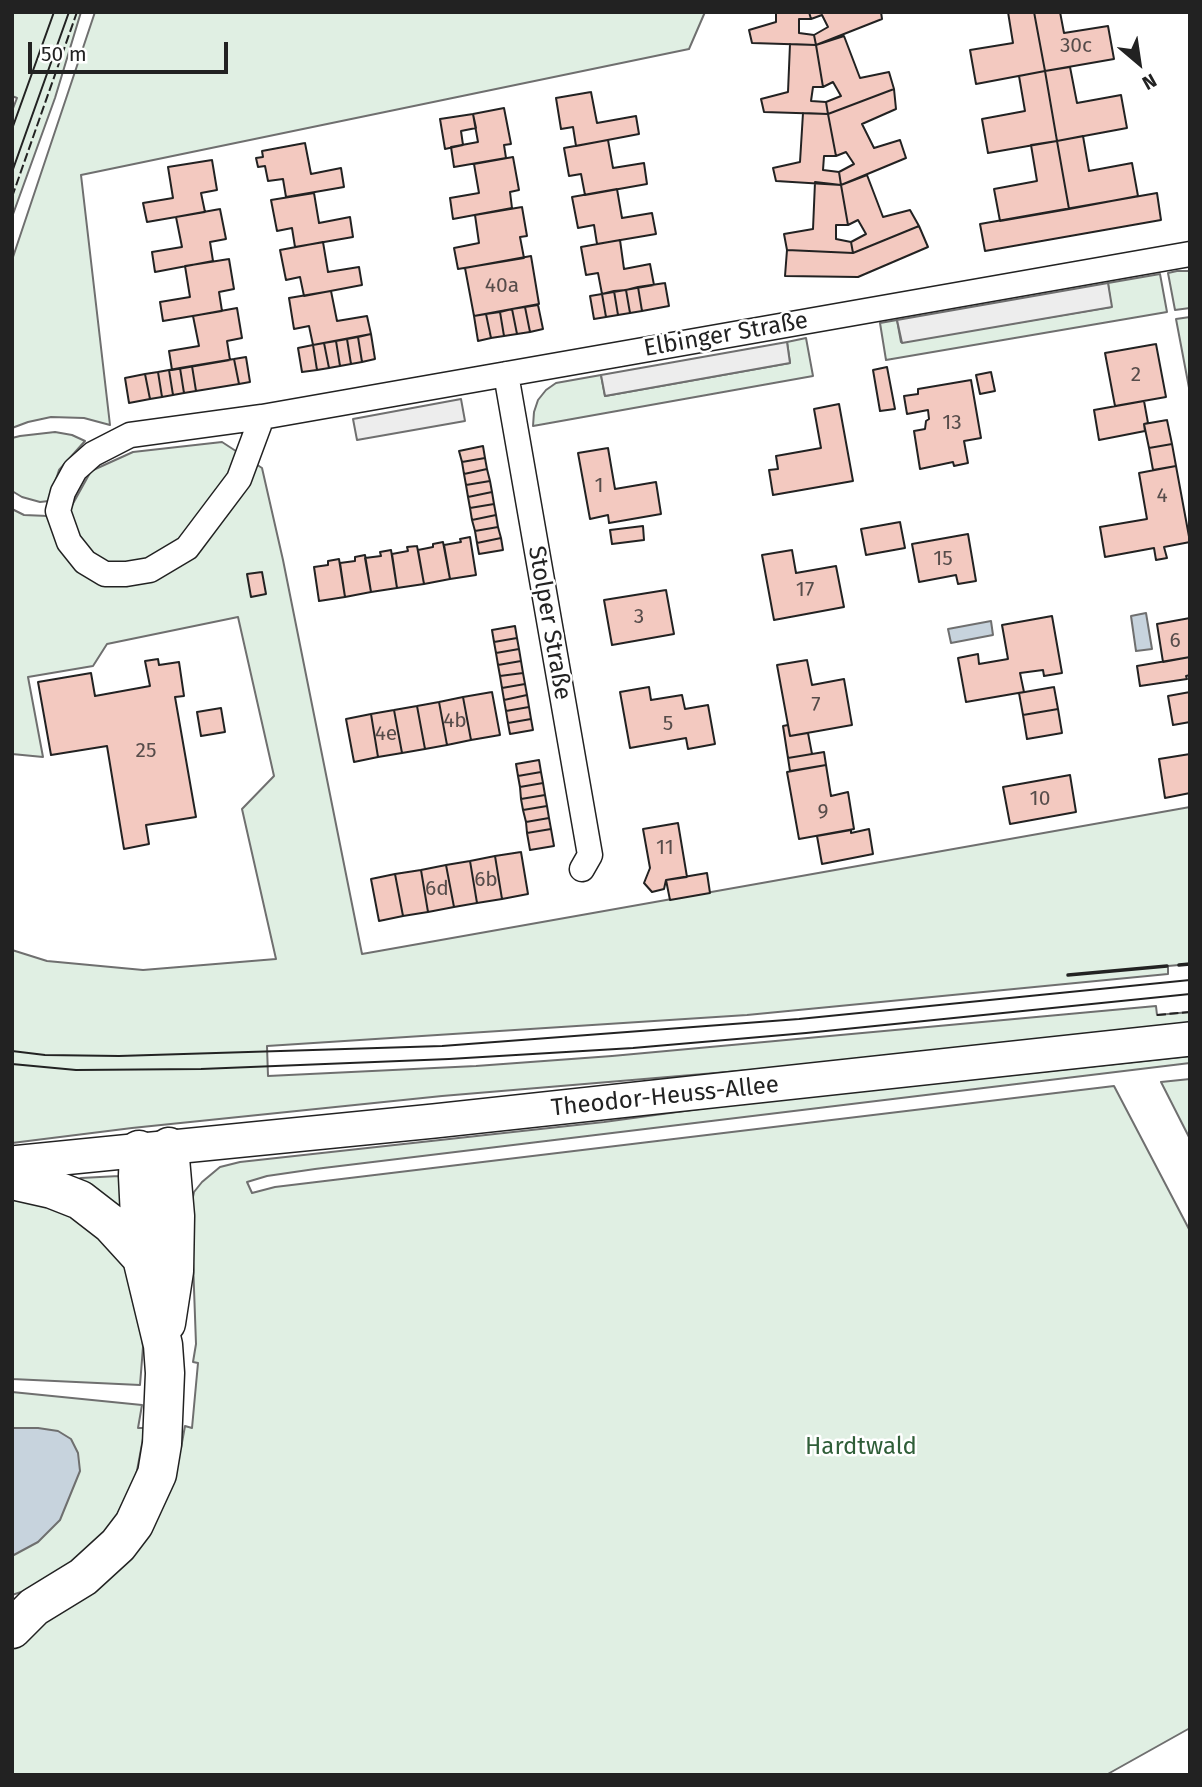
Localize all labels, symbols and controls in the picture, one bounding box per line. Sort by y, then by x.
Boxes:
scale bar [32,28,231,72]
north arrow [1104,28,1174,98]
house number: 30c [1060,33,1092,59]
text: 50 m [41,41,87,67]
text: N [1138,69,1161,95]
house number: 40a [485,273,519,299]
street label: Elbinger Straße [642,306,810,364]
house number: 2 [1131,362,1141,388]
house number: 13 [942,410,962,436]
house number: 1 [594,473,604,499]
house number: 4 [1156,483,1168,509]
street label: Stolper Straße [521,544,577,702]
house number: 15 [933,546,953,572]
house number: 17 [796,577,814,603]
house number: 3 [634,604,644,630]
house number: 6 [1169,628,1181,654]
house number: 7 [811,692,821,718]
house number: 4b [443,708,467,734]
house number: 5 [663,711,673,737]
house number: 4e [375,721,397,747]
house number: 25 [136,738,156,764]
house number: 10 [1030,786,1050,812]
house number: 9 [817,799,829,825]
house number: 11 [656,835,674,861]
house number: 6b [474,867,498,893]
house number: 6d [425,876,449,902]
street label: Theodor-Heuss-Allee [550,1071,780,1123]
park label: Hardtwald [805,1433,917,1461]

